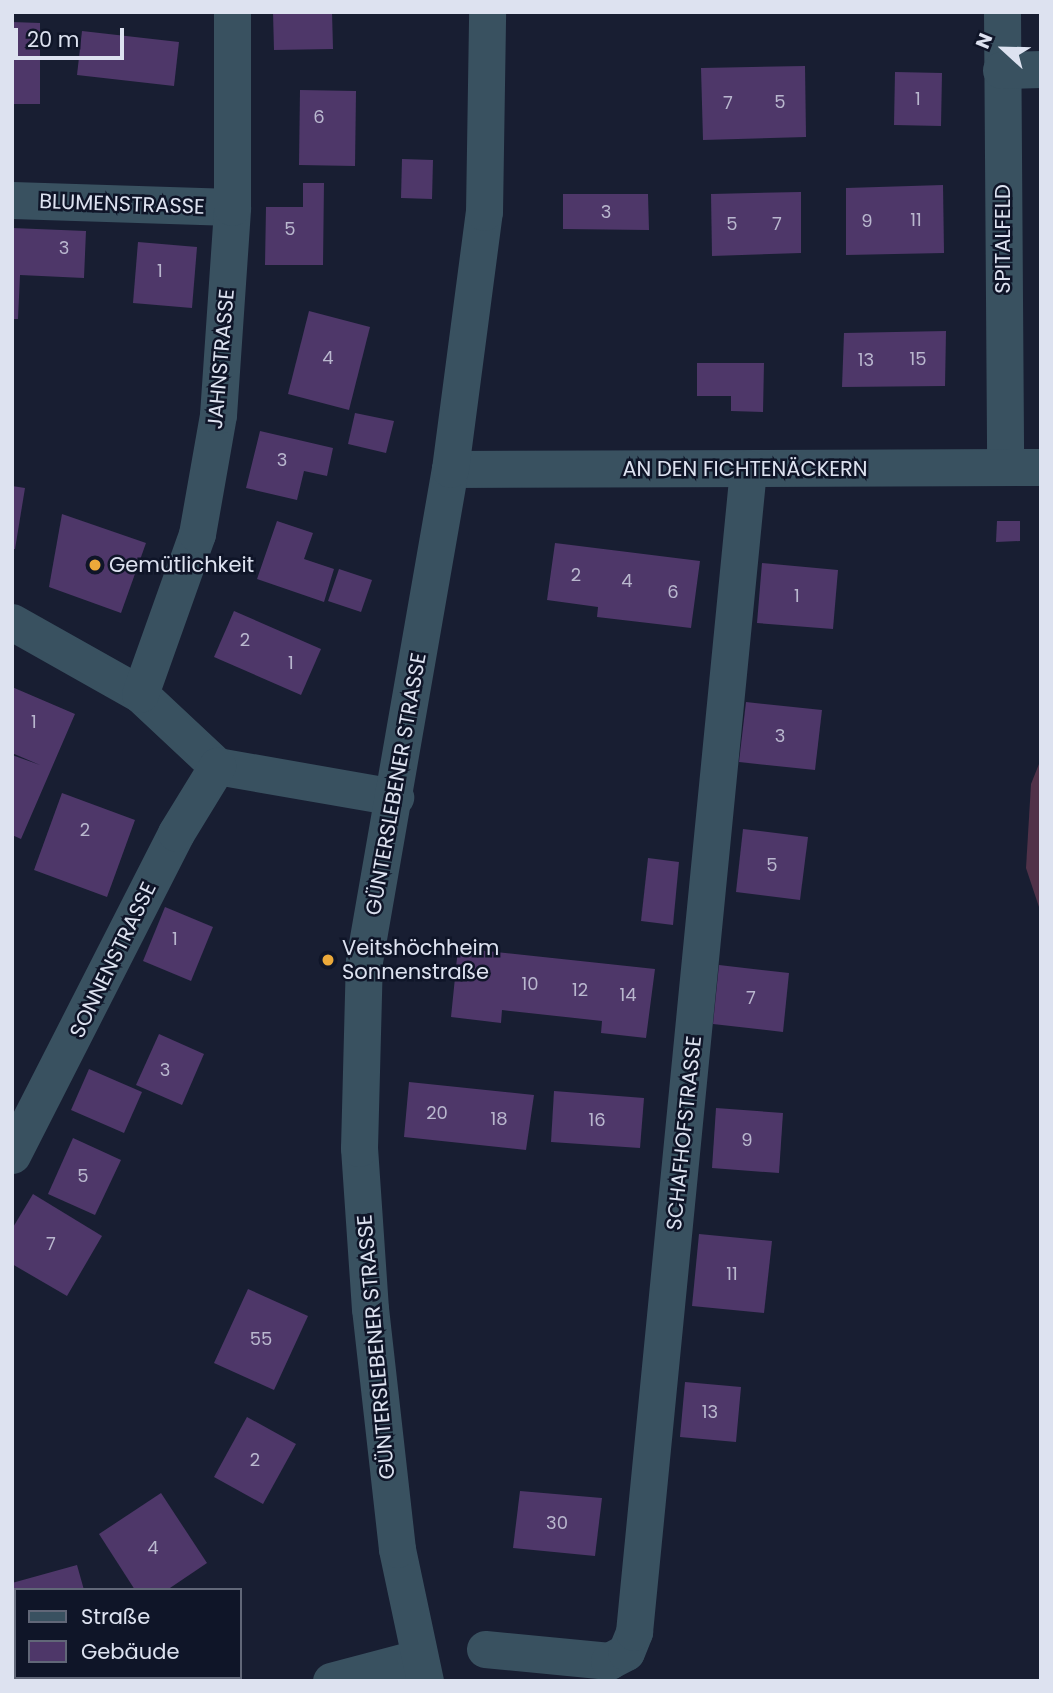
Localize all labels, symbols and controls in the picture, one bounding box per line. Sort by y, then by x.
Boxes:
scale bar [18,14,128,58]
north arrow [969,14,1039,84]
text: 20 m [27,25,80,54]
text: N [969,29,999,53]
house number: 1 [915,88,921,110]
house number: 5 [774,91,786,113]
house number: 7 [723,92,733,114]
house number: 6 [313,106,325,128]
street label: SPITALFELD [990,184,1016,294]
street label: BLUMENSTRASSE [39,189,205,219]
house number: 3 [601,201,611,223]
house number: 11 [910,209,922,231]
house number: 9 [861,210,873,232]
house number: 5 [726,213,738,235]
house number: 7 [772,213,782,235]
house number: 5 [284,218,296,240]
house number: 3 [59,237,69,259]
house number: 1 [157,260,163,282]
street label: JAHNSTRASSE [202,288,240,430]
house number: 4 [322,347,334,369]
house number: 15 [909,348,927,370]
house number: 13 [858,349,874,371]
house number: 3 [277,449,287,471]
street label: AN DEN FICHTENÄCKERN [622,456,868,482]
place label: Gemütlichkeit [109,552,254,578]
marker: Gemütlichkeit [87,557,103,573]
house number: 2 [571,564,581,586]
house number: 4 [621,570,633,592]
house number: 6 [667,581,679,603]
house number: 1 [794,585,800,607]
house number: 2 [240,629,250,651]
street label: GÜNTERSLEBENER STRASSE [361,651,431,917]
house number: 1 [288,652,294,674]
house number: 1 [31,711,37,733]
house number: 3 [775,725,785,747]
house number: 2 [80,819,90,841]
house number: 5 [766,854,778,876]
street label: SONNENSTRASSE [64,878,162,1042]
house number: 1 [172,928,178,950]
place label: Veitshöchheim Sonnenstraße [342,935,499,985]
marker: Veitshöchheim Sonnenstraße [320,952,336,968]
house number: 10 [521,973,539,995]
house number: 12 [572,979,588,1001]
house number: 14 [619,984,637,1006]
house number: 7 [746,987,756,1009]
street label: SCHAFHOFSTRASSE [661,1034,707,1232]
house number: 3 [160,1059,170,1081]
house number: 20 [426,1102,448,1124]
house number: 18 [490,1108,508,1130]
house number: 16 [588,1109,606,1131]
house number: 9 [741,1129,753,1151]
house number: 5 [77,1165,89,1187]
street label: GÜNTERSLEBENER STRASSE [352,1213,400,1481]
house number: 7 [46,1233,56,1255]
house number: 11 [726,1263,738,1285]
house number: 55 [250,1328,272,1350]
house number: 13 [702,1401,718,1423]
house number: 2 [250,1449,260,1471]
house number: 30 [546,1512,568,1534]
house number: 4 [147,1537,159,1559]
legend [14,1588,242,1679]
text: Straße [81,1602,150,1631]
text: Gebäude [81,1637,179,1666]

